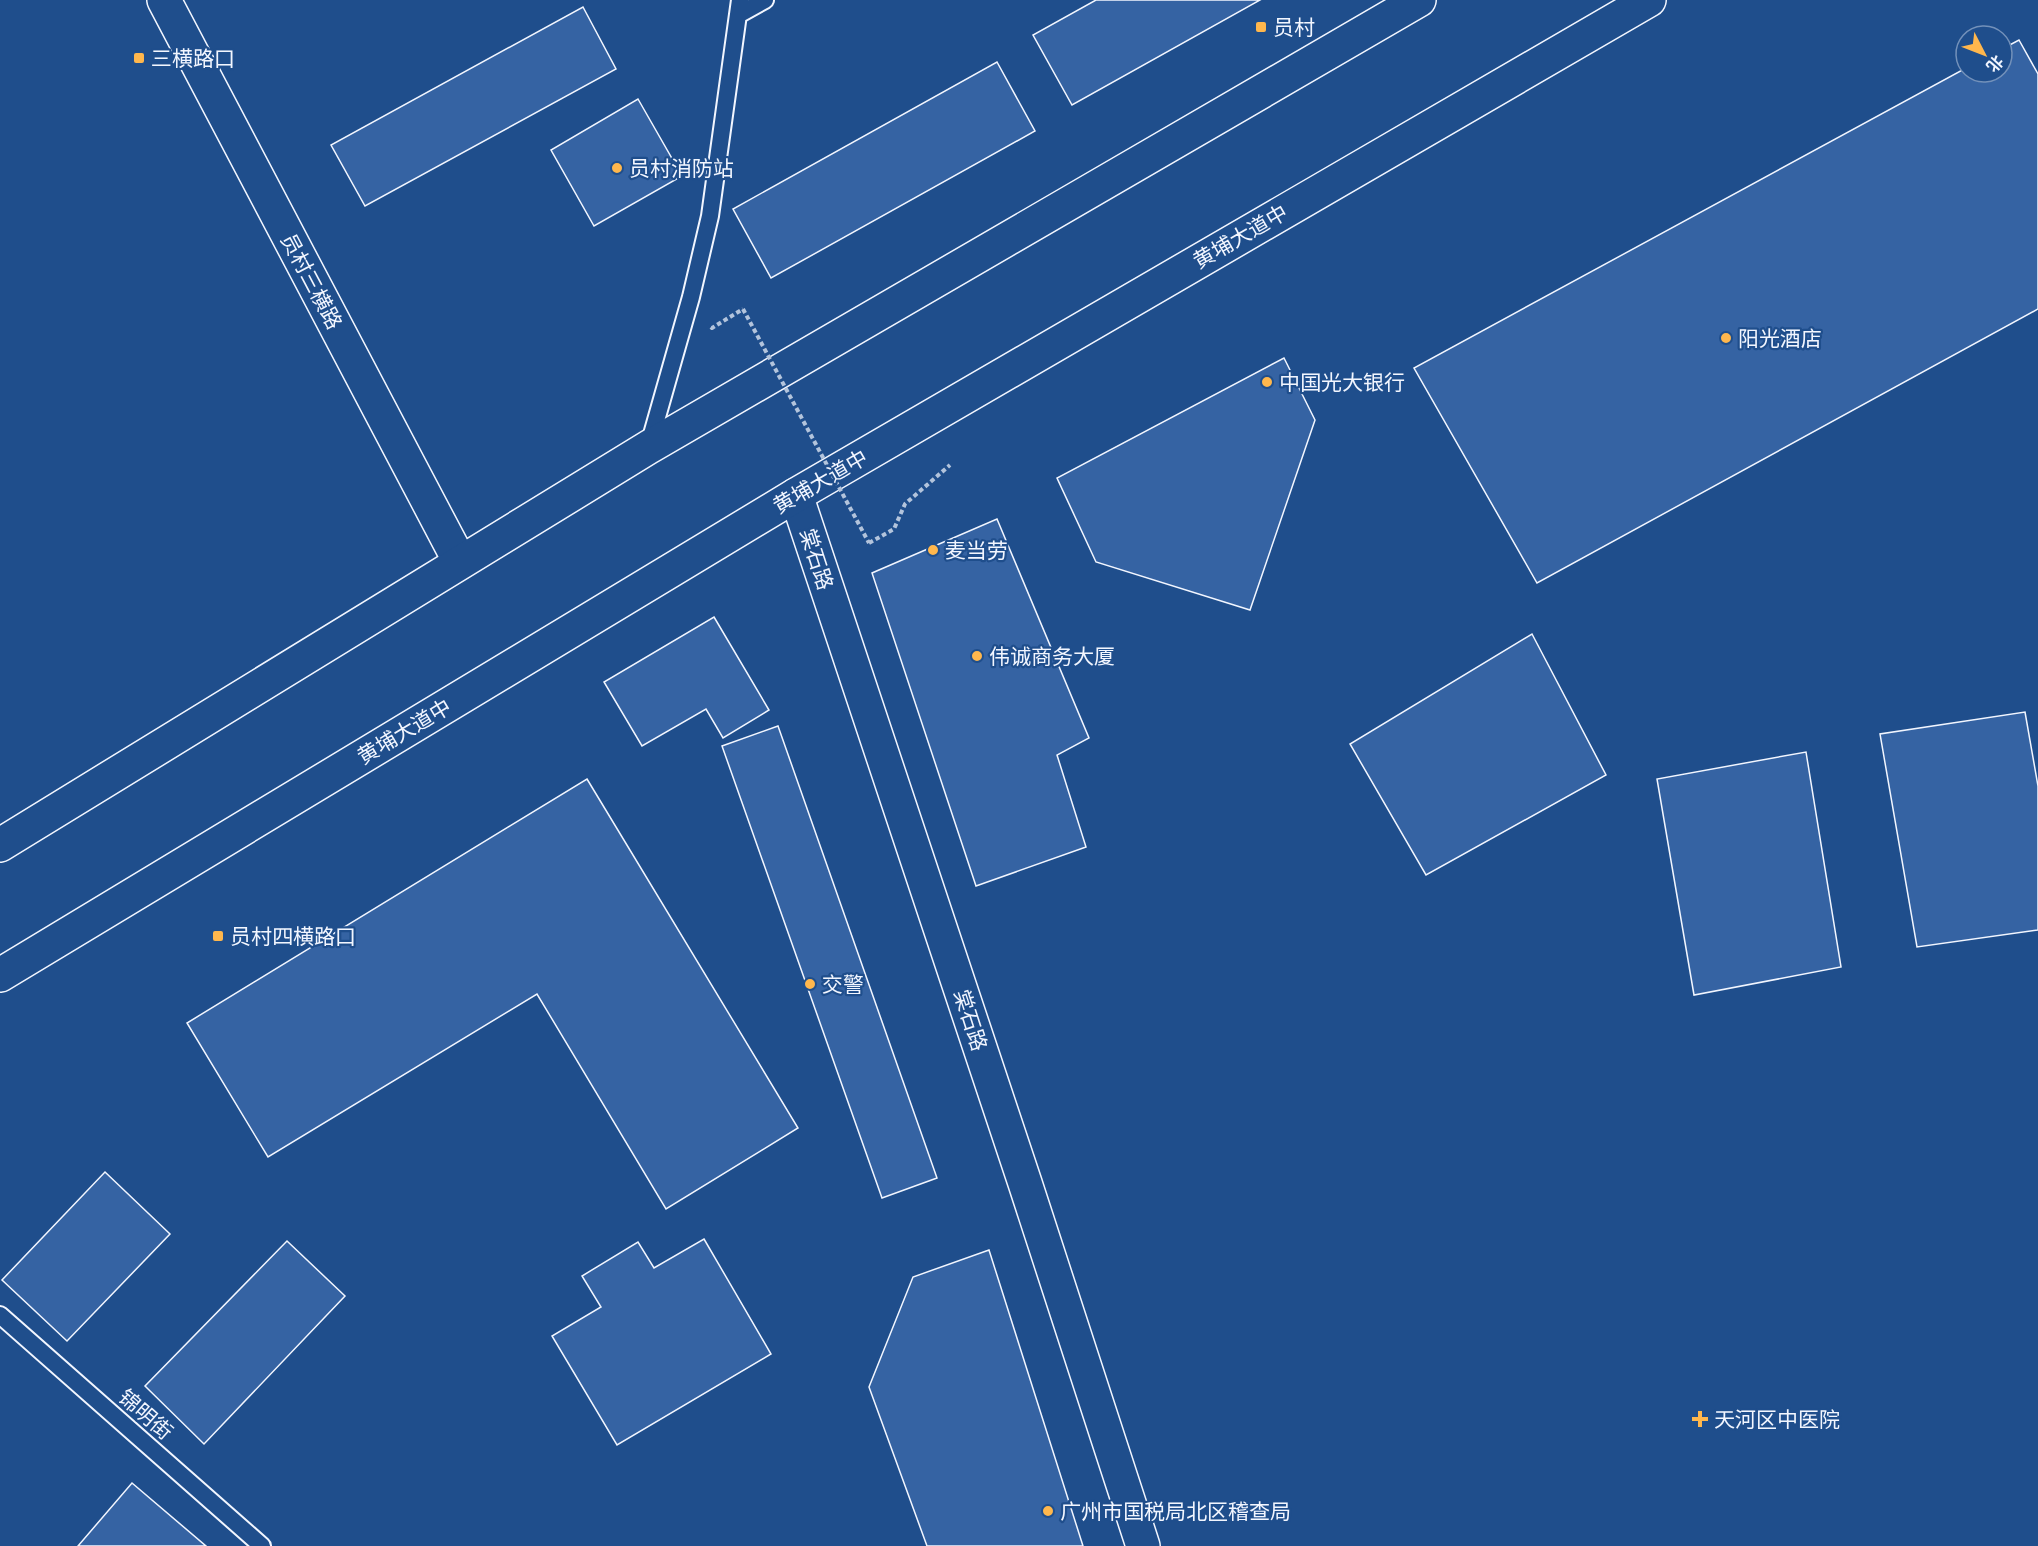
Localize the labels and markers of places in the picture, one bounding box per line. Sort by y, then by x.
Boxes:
place label: 员村 [1273,13,1315,41]
marker: 员村 [1254,20,1268,34]
place label: 三横路口 [151,44,235,72]
marker: 三横路口 [132,51,146,65]
place label: 员村消防站 [629,154,734,182]
marker: 员村消防站 [610,161,624,175]
place label: 阳光酒店 [1738,324,1822,352]
marker: 阳光酒店 [1719,331,1733,345]
place label: 中国光大银行 [1279,368,1405,396]
marker: 中国光大银行 [1260,375,1274,389]
place label: 麦当劳 [945,536,1008,564]
marker: 麦当劳 [926,543,940,557]
place label: 伟诚商务大厦 [989,642,1115,670]
marker: 伟诚商务大厦 [970,649,984,663]
place label: 员村四横路口 [230,922,356,950]
marker: 员村四横路口 [211,929,225,943]
place label: 交警 [822,970,864,998]
marker: 交警 [803,977,817,991]
place label: 天河区中医院 [1714,1405,1840,1433]
marker: 天河区中医院 [1691,1410,1709,1428]
place label: 广州市国税局北区稽查局 [1060,1497,1291,1525]
marker: 广州市国税局北区稽查局 [1041,1504,1055,1518]

